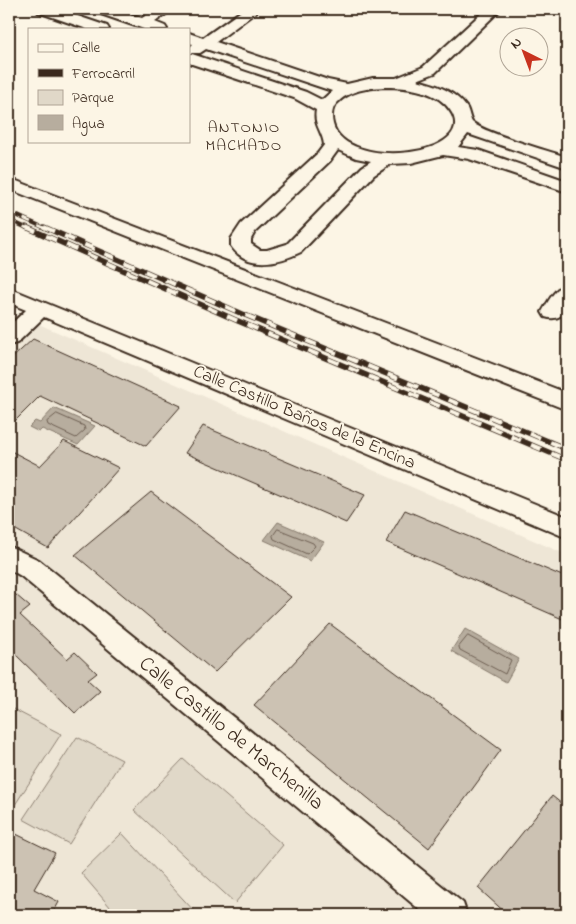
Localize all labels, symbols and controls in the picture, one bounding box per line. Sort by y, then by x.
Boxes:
legend [28,28,190,142]
north arrow [498,28,548,78]
text: N [506,32,527,54]
text: Calle [72,37,100,59]
text: Ferrocarril [71,63,135,85]
text: Parque [72,87,114,109]
text: Agua [72,113,105,136]
district label: ANTONIO MACHADO [206,116,282,158]
street label: Calle Castillo Baños de la Encina [189,359,419,477]
street label: Calle Castillo de Marchenilla [132,650,330,818]

